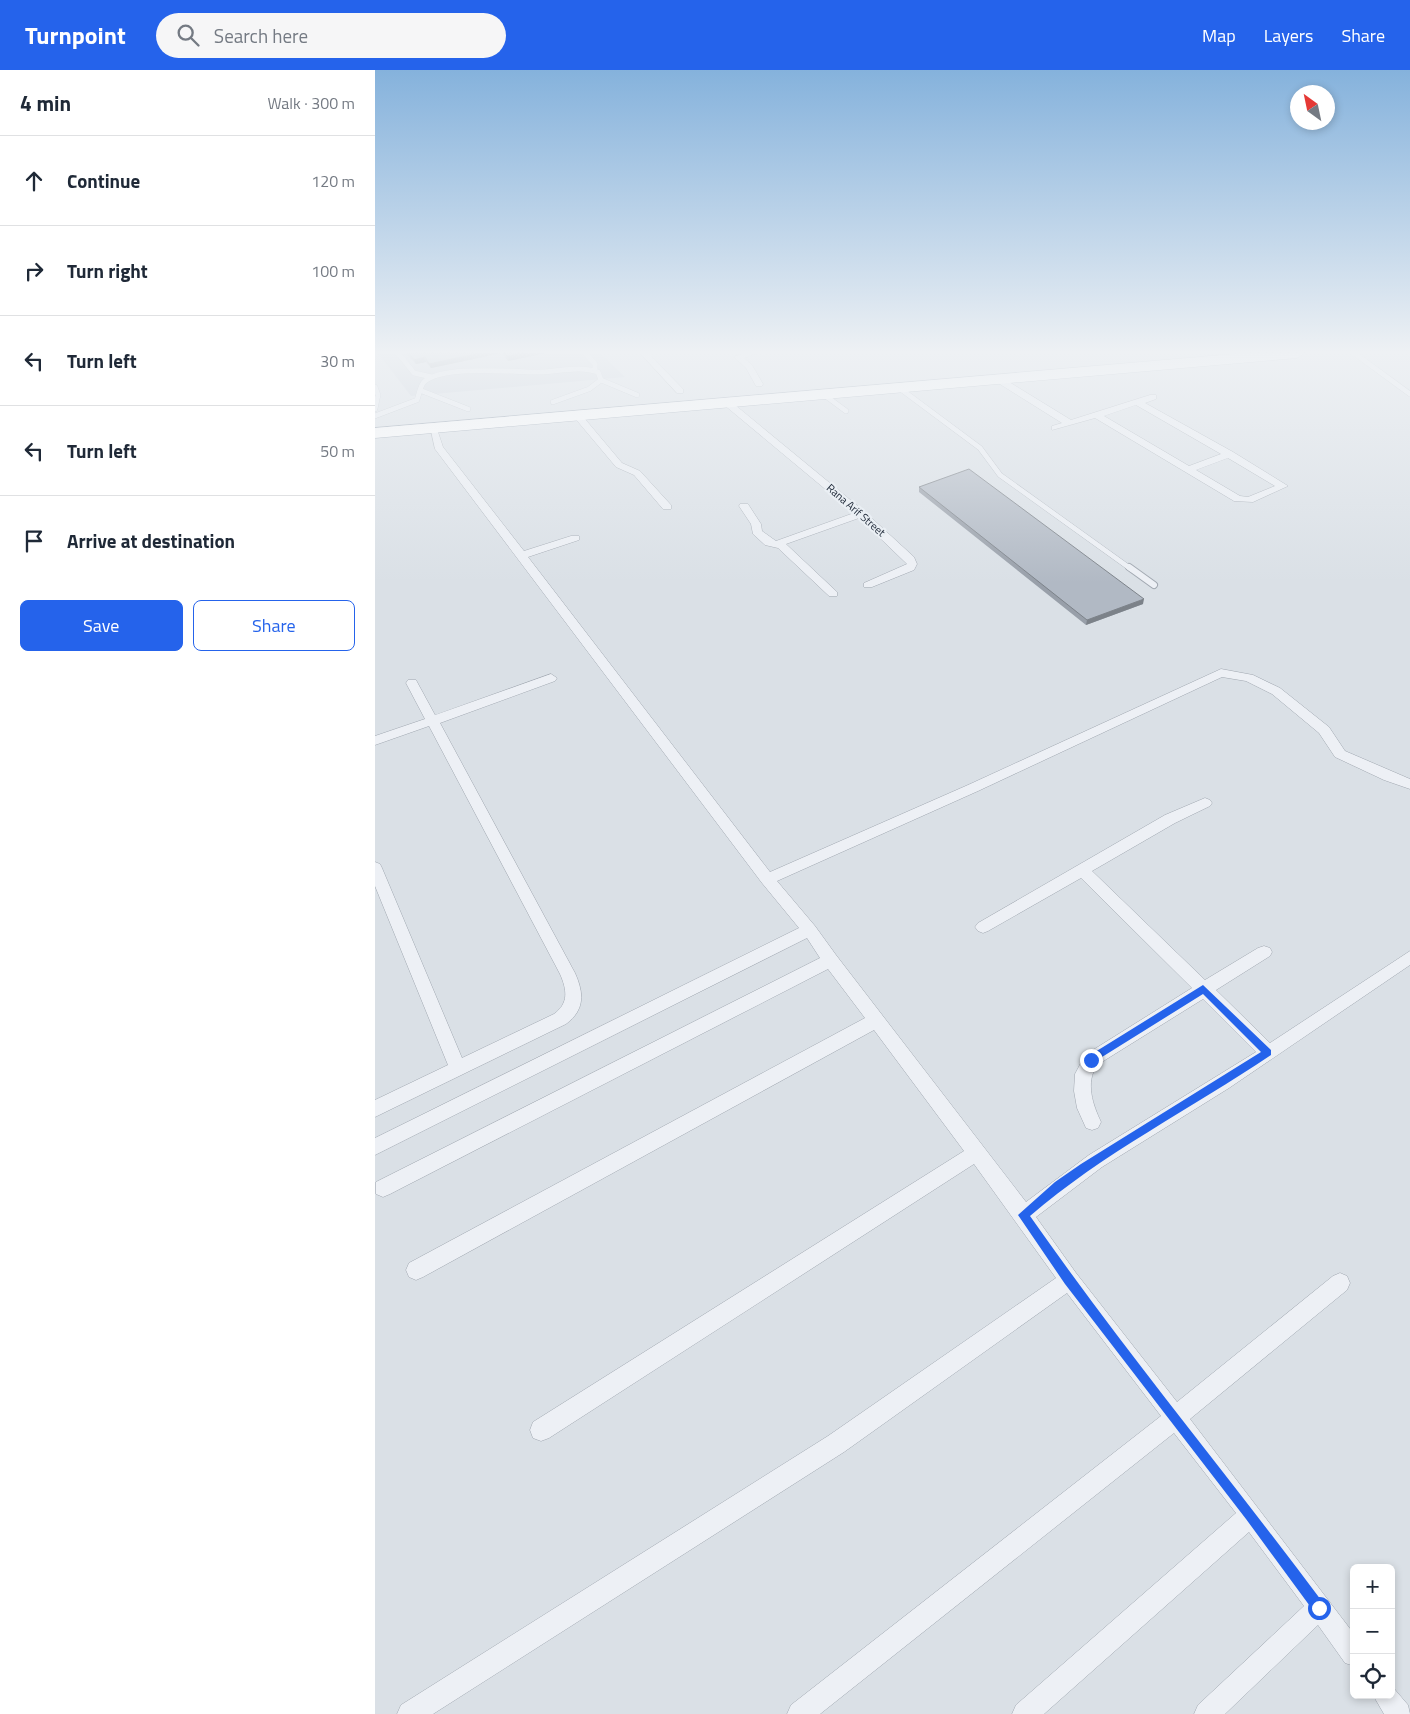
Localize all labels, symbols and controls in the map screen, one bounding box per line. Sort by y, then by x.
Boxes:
search box [156,13,506,58]
text: Turnpoint [25,17,126,53]
icon: search [174,21,202,49]
text: Search here [214,21,308,50]
text: Map [1202,22,1236,49]
text: Layers [1264,22,1313,49]
text: Share [1341,22,1385,49]
north arrow [1290,85,1335,130]
text: 4 min [20,87,71,119]
text: Walk · 300 m [267,91,355,115]
text: Continue [67,166,140,195]
icon: ahead [20,167,48,195]
text: 120 m [311,169,355,193]
text: Turn right [67,256,148,285]
icon: right [20,257,48,285]
text: 100 m [311,259,355,283]
text: Turn left [67,346,137,375]
icon: left [20,347,48,375]
text: 30 m [320,349,355,373]
text: Turn left [67,436,137,465]
icon: left [20,437,48,465]
text: 50 m [320,439,355,463]
street label: Rana Arif Street [823,480,889,540]
text: Arrive at destination [67,526,235,555]
icon: arrive [20,527,48,555]
button: Save [20,600,183,651]
button: Share [193,600,355,651]
route end [1080,1049,1103,1072]
map controls [1350,1564,1395,1699]
button: + [1350,1564,1395,1609]
route start [1308,1597,1331,1620]
button: − [1350,1609,1395,1654]
button: locate [1350,1654,1395,1699]

